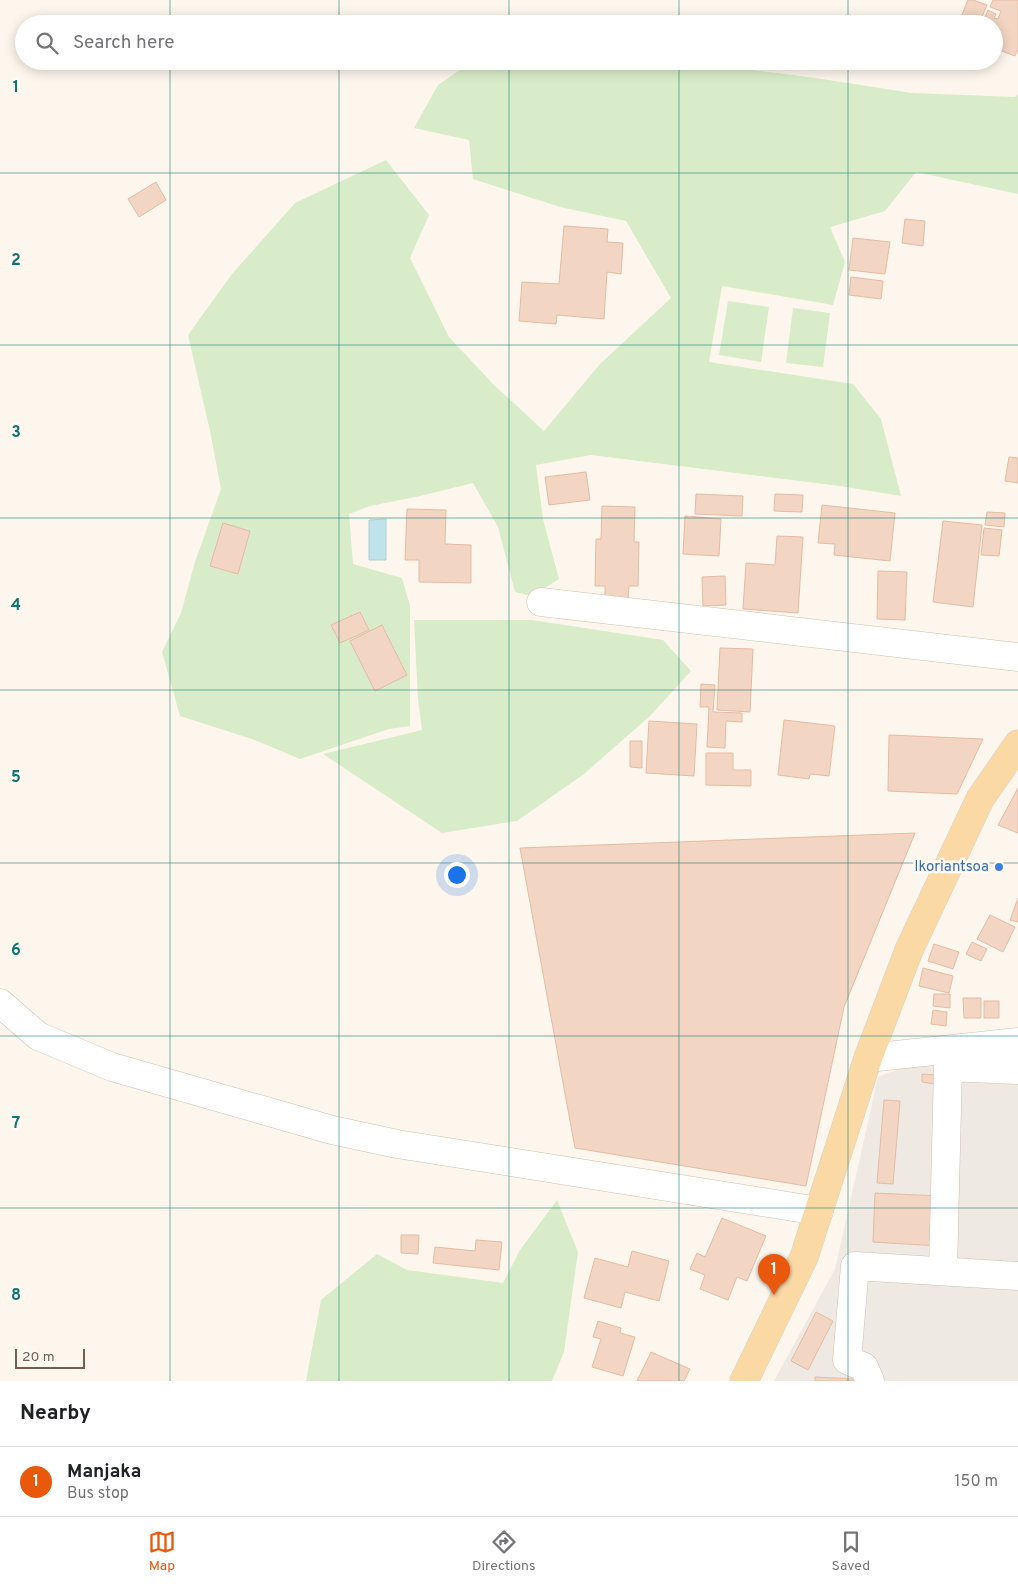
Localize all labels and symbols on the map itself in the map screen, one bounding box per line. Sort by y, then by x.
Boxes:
text: 1 [13,78,19,98]
text: 2 [11,251,21,271]
text: 3 [11,423,21,443]
text: 4 [11,596,21,616]
text: 5 [11,768,21,788]
place label: Ikoriantsoa [914,858,989,877]
marker: Ikoriantsoa [993,861,1005,873]
your location [444,862,470,888]
text: 6 [11,941,21,961]
text: 7 [12,1114,20,1134]
pin: 1 [758,1254,790,1295]
text: 8 [11,1286,21,1306]
scale bar [15,1346,85,1369]

